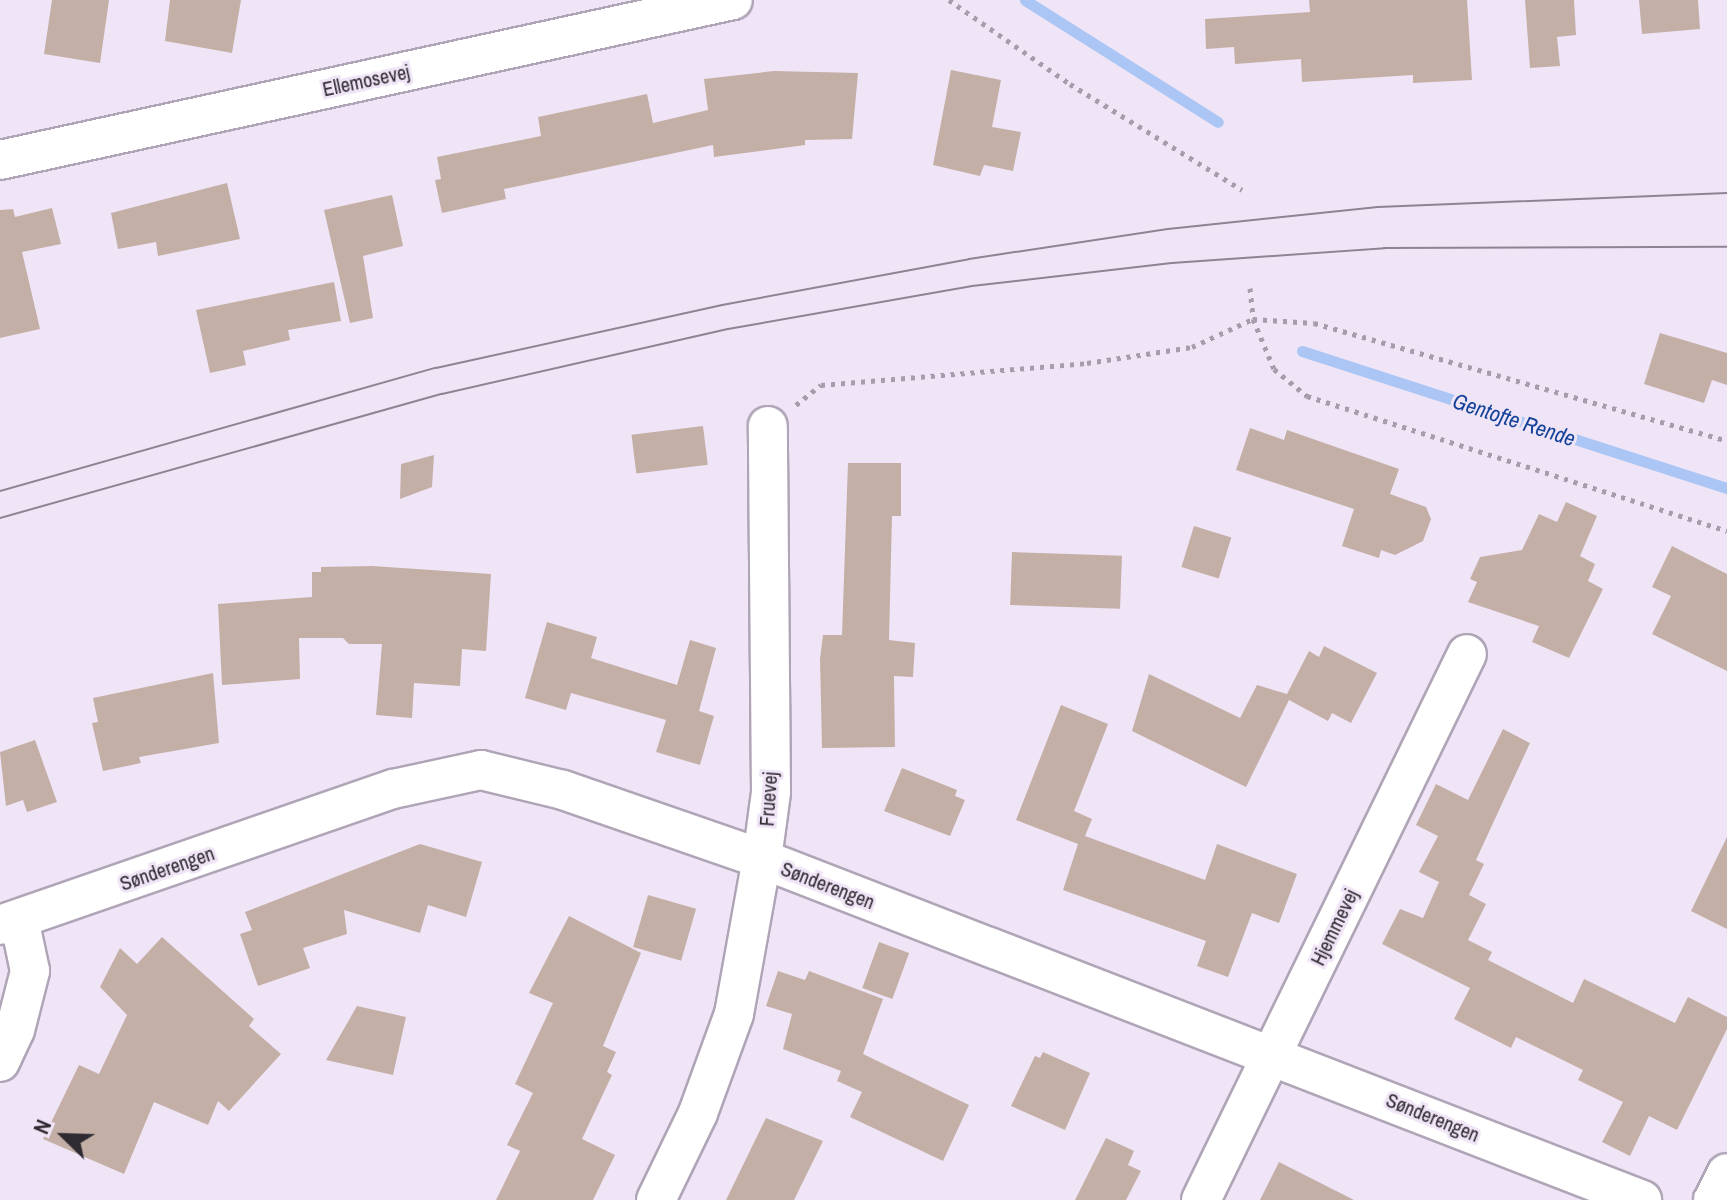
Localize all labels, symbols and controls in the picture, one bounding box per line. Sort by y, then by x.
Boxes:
street label: Ellemosevej [320,59,412,101]
water label: Gentofte Rende [1449,388,1579,452]
street label: Fruevej [754,771,782,827]
street label: Sønderengen [117,841,217,895]
street label: Sønderengen [778,856,878,914]
street label: Hjemmevej [1305,885,1363,969]
street label: Sønderengen [1383,1087,1483,1147]
north arrow [24,1096,104,1176]
text: N [26,1115,58,1138]

